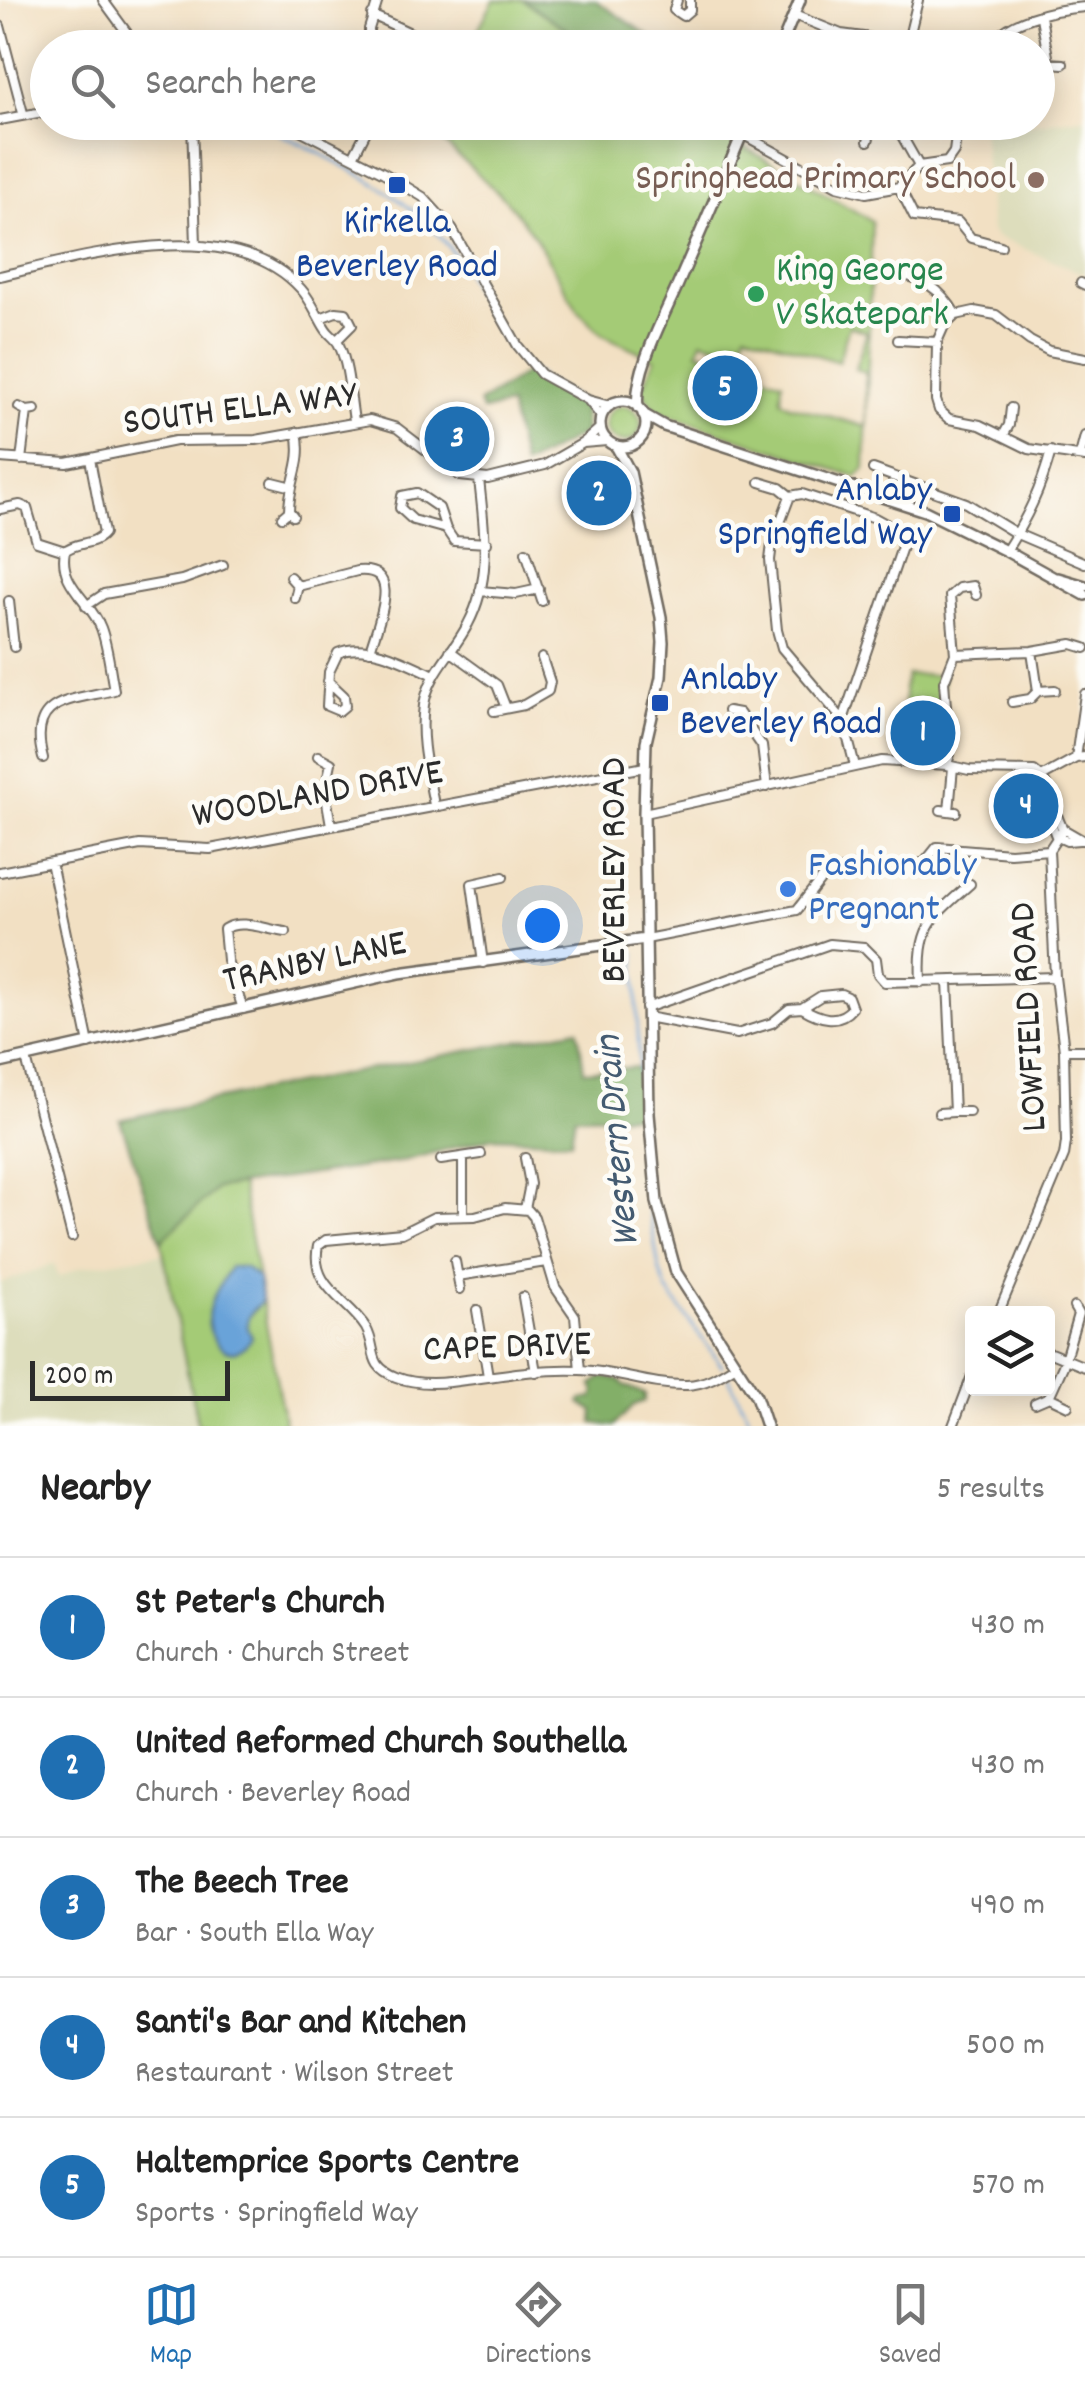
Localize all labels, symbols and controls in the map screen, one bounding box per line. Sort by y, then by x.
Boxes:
search box [30,30,1055,140]
icon: search [65,58,120,113]
text: Search here [145,58,317,113]
place label: Springhead Primary School [635,153,1016,208]
marker: Springhead Primary School [1025,169,1047,191]
marker: Kirkella Beverley Road [386,174,408,196]
place label: Kirkella Beverley Road [296,197,498,296]
place label: King George V Skatepark [776,245,949,344]
marker: King George V Skatepark [745,283,767,305]
pin: 5 [692,350,758,426]
street label: SOUTH ELLA WAY [120,369,361,453]
pin: 3 [424,402,490,476]
pin: 2 [566,456,632,530]
place label: Anlaby Springfield Way [718,465,933,564]
marker: Anlaby Springfield Way [941,503,963,525]
place label: Anlaby Beverley Road [680,654,882,753]
marker: Anlaby Beverley Road [649,692,671,714]
pin: 1 [890,696,956,770]
street label: WOODLAND DRIVE [188,747,448,845]
street label: BEVERLEY ROAD [589,757,644,983]
pin: 4 [994,768,1058,844]
place label: Fashionably Pregnant [808,840,977,939]
marker: Fashionably Pregnant [777,878,799,900]
your location [517,900,568,951]
street label: LOWFIELD ROAD [998,901,1064,1133]
street label: TRANBY LANE [218,918,412,1010]
water label: Western Drain [582,1031,658,1249]
map controls [965,1306,1055,1396]
button: layers [965,1306,1055,1396]
street label: CAPE DRIVE [422,1319,592,1379]
scale bar [30,1356,230,1400]
text: 200 m [45,1358,113,1398]
text: Nearby [40,1461,150,1521]
text: 5 results [937,1468,1045,1514]
text: St Peter's Church [135,1577,385,1632]
text: 1 [69,1604,76,1650]
text: 430 m [971,1604,1045,1650]
text: Church · Church Street [135,1632,409,1678]
text: United Reformed Church Southella [135,1717,626,1772]
text: 2 [66,1744,79,1790]
text: 430 m [971,1744,1045,1790]
text: Church · Beverley Road [135,1772,411,1818]
text: The Beech Tree [135,1857,349,1912]
text: 3 [65,1884,80,1930]
text: 490 m [970,1884,1045,1930]
text: Bar · South Ella Way [135,1912,373,1958]
text: Santi's Bar and Kitchen [135,1997,466,2052]
text: 4 [66,2024,79,2070]
text: 500 m [966,2024,1045,2070]
text: Restaurant · Wilson Street [135,2052,454,2098]
text: Haltemprice Sports Centre [135,2137,519,2192]
text: 5 [65,2164,80,2210]
text: 570 m [971,2164,1045,2210]
text: Sports · Springfield Way [135,2192,418,2238]
tab: Map [144,2277,199,2377]
tab: Directions [486,2277,592,2377]
tab: Saved [879,2277,941,2377]

